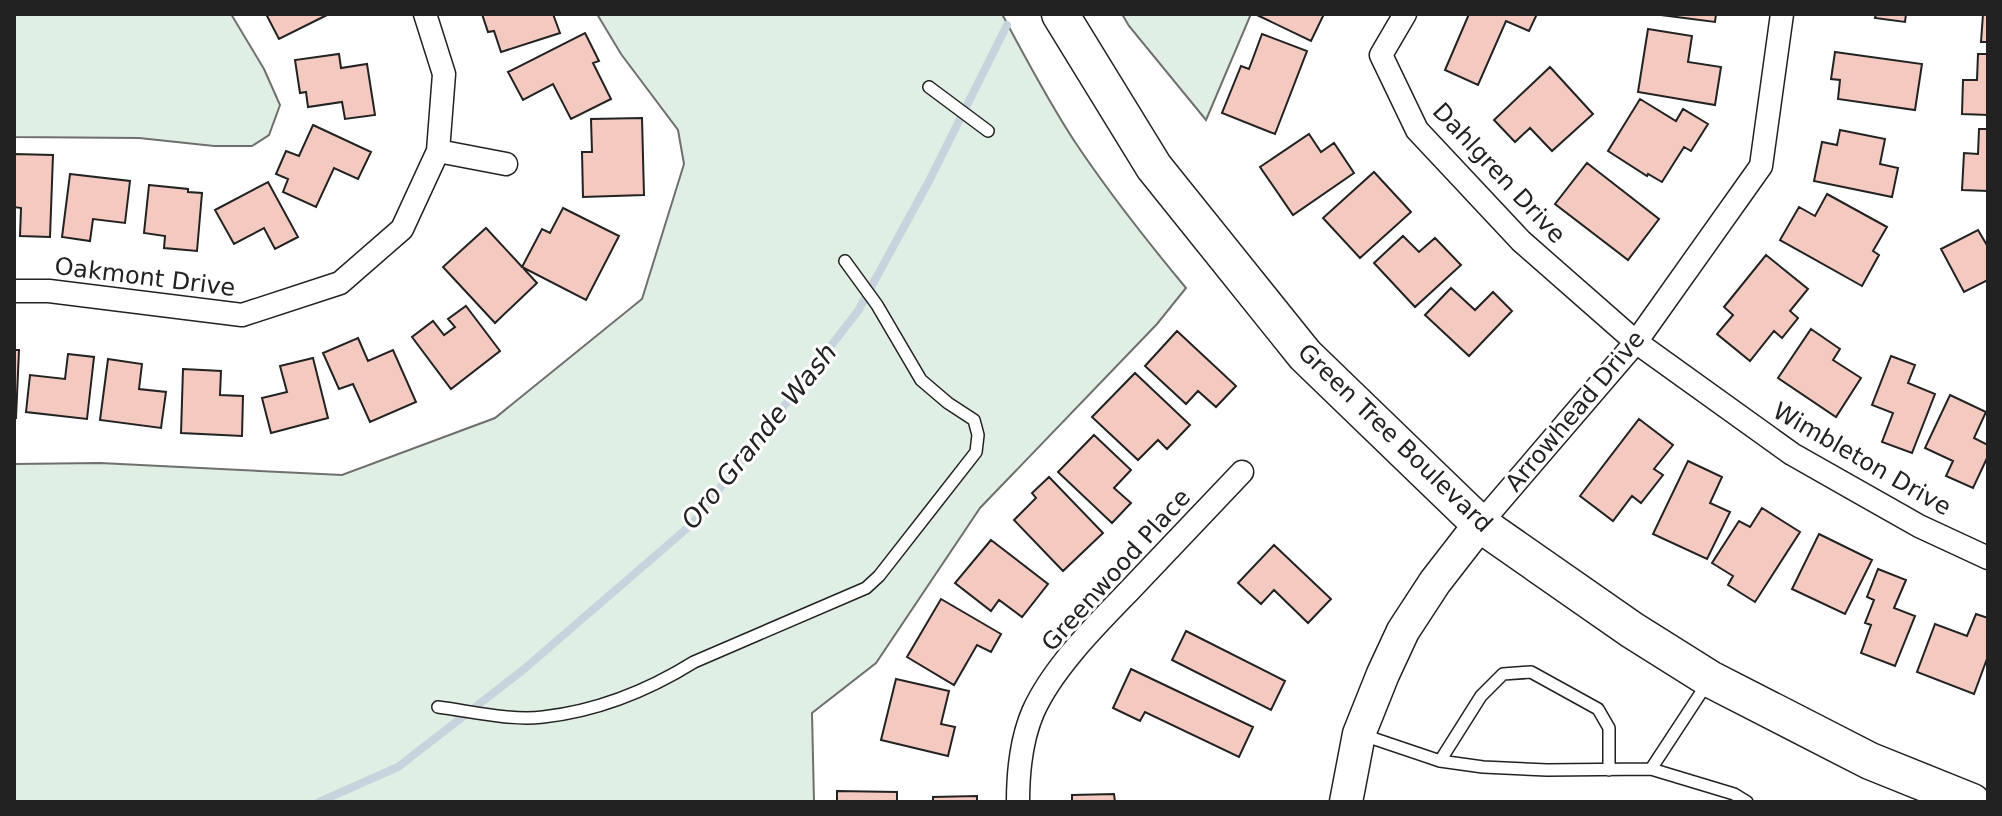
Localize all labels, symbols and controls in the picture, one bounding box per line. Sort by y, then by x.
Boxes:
street label: Dahlgren Drive [1427,97,1571,249]
street label: Oakmont Drive [53,252,237,302]
street label: Arrowhead Drive [1500,325,1650,497]
water label: Oro Grande Wash [675,337,843,535]
street label: Green Tree Boulevard [1292,338,1498,538]
street label: Wimbleton Drive [1768,397,1956,521]
street label: Greenwood Place [1036,483,1196,657]

